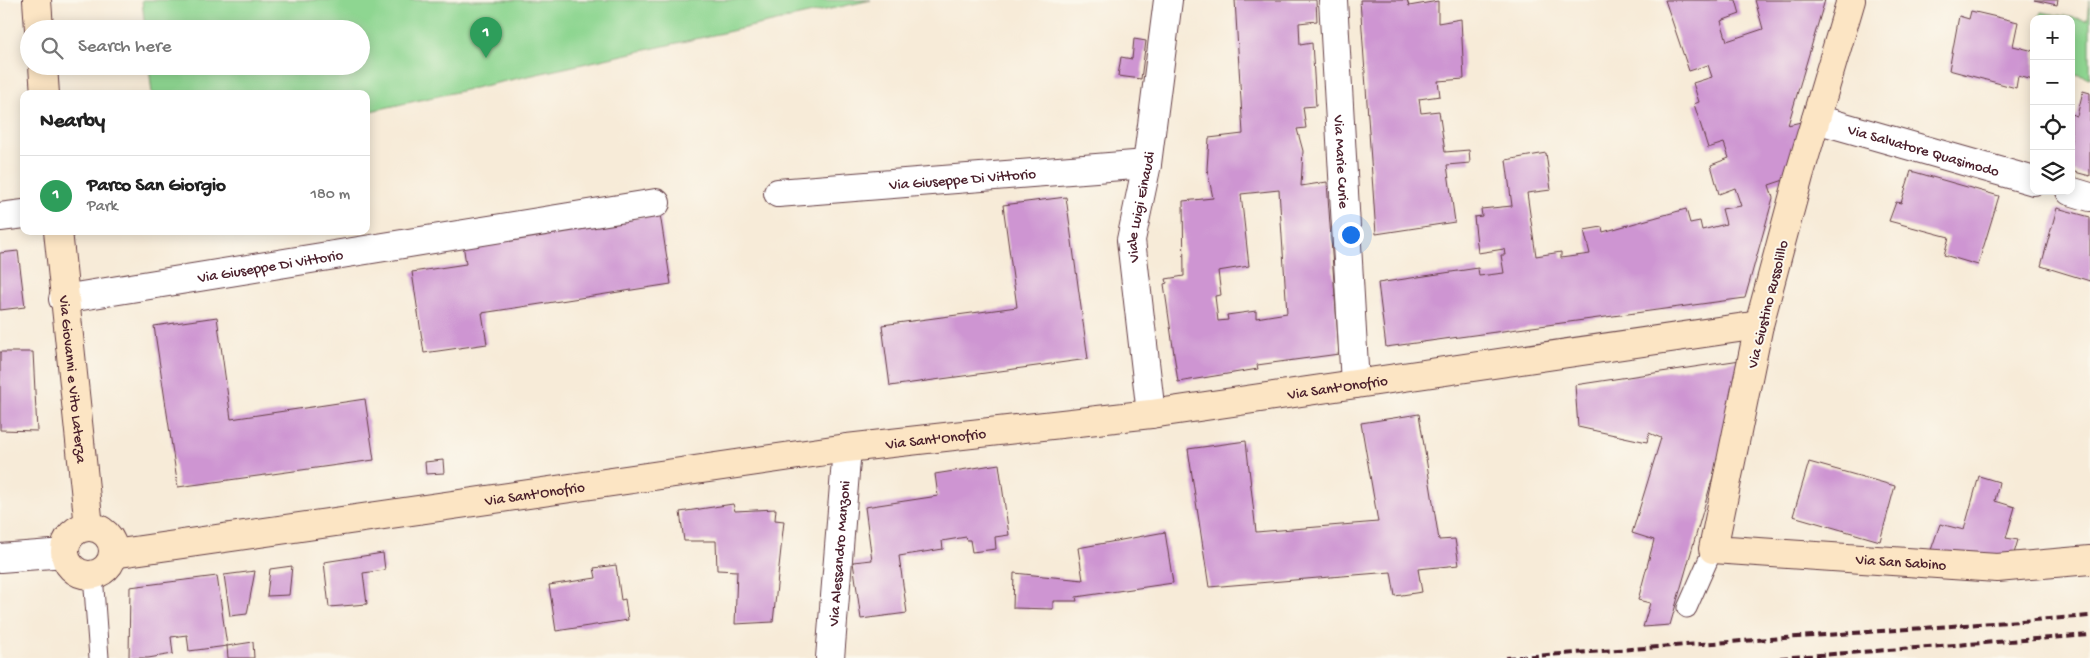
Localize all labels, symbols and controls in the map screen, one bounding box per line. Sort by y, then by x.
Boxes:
map controls [2030,15,2075,195]
button: + [2030,15,2075,60]
pin: 1 [470,17,502,58]
search box [20,20,370,75]
icon: search [38,34,66,62]
text: Search here [78,36,172,59]
button: − [2030,60,2075,105]
button: locate [2030,105,2075,150]
text: Nearby [40,110,105,135]
street label: Via Marie Curie [1329,114,1352,209]
street label: Via Salvatore Quasimodo [1844,121,2001,182]
button: layers [2030,150,2075,195]
street label: Viale Luigi Einaudi [1124,151,1160,264]
street label: Via Giuseppe Di Vittorio [887,166,1037,195]
text: Parco San Giorgio [87,175,226,198]
text: 1 [53,186,59,205]
text: 180 m [311,186,350,205]
text: Park [87,198,118,217]
your location [1338,222,1364,248]
street label: Via Giustino Russolillo [1744,238,1794,371]
street label: Via Giuseppe Di Vittorio [195,247,345,288]
street label: Via Giovanni e Vito Laterza [54,294,89,465]
street label: Via Sant'Onofrio [1286,372,1389,405]
street label: Via Sant'Onofrio [884,425,987,455]
street label: Via Sant'Onofrio [483,479,586,511]
street label: Via Alessandro Manzoni [826,480,855,628]
street label: Via San Sabino [1854,551,1947,576]

